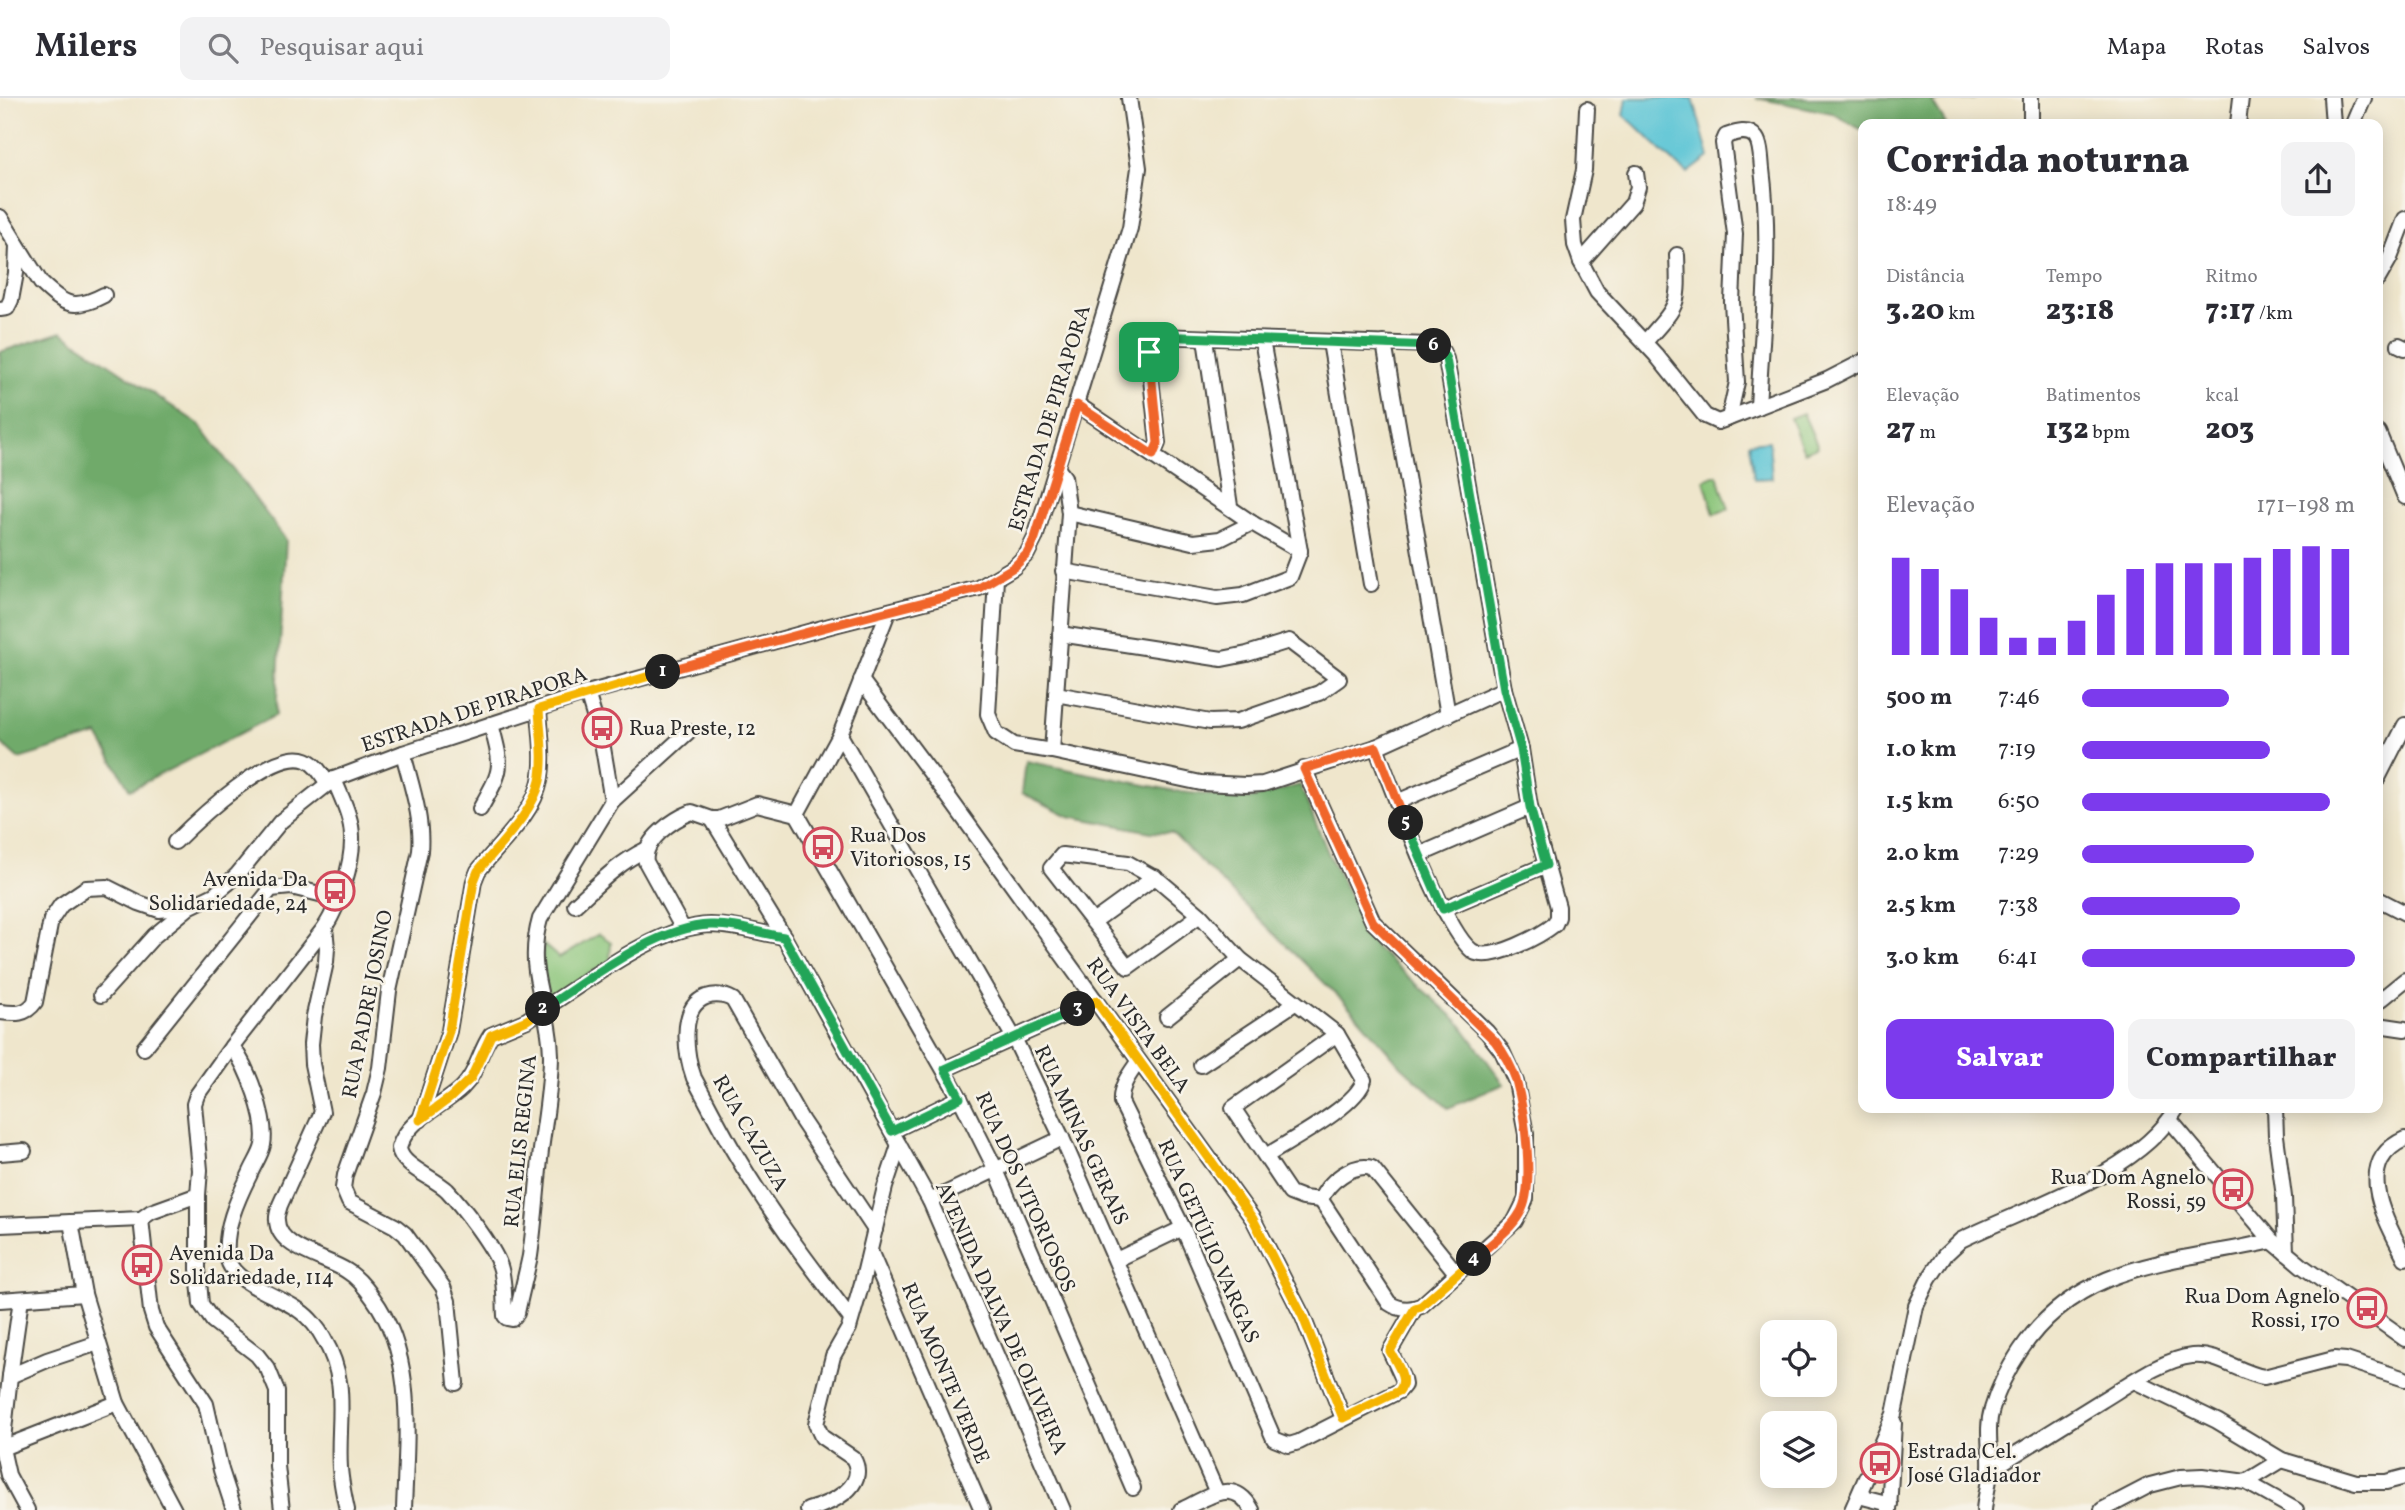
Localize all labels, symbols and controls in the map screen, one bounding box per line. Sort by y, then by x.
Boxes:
search box [180,17,670,80]
text: Milers [35,25,138,71]
icon: search [204,29,242,67]
text: Pesquisar aqui [260,30,424,66]
text: Mapa [2107,31,2167,65]
text: Rotas [2205,31,2264,65]
text: Salvos [2302,31,2370,65]
text: Corrida noturna [1886,136,2189,189]
button: share [2281,142,2355,216]
text: 18:49 [1886,189,1937,221]
text: Distância [1886,264,1965,290]
text: Tempo [2046,264,2102,290]
text: Ritmo [2205,264,2258,290]
text: 3.20 [1886,290,1944,332]
text: 23:18 [2046,290,2114,332]
text: 7:17 [2205,290,2255,332]
street label: ESTRADA DE PIRAPORA [1002,301,1099,535]
text: km [1944,301,1975,327]
text: /km [2255,301,2293,327]
pin [1119,322,1179,382]
pin: 6 [1416,328,1452,364]
text: 6 [1428,332,1439,358]
icon: arrive [1130,333,1168,371]
text: Elevação [1886,383,1959,409]
text: Batimentos [2046,383,2141,409]
text: kcal [2205,383,2239,409]
text: 27 [1886,409,1915,451]
text: 132 [2046,409,2089,451]
text: 203 [2205,409,2254,451]
text: m [1915,420,1936,446]
text: bpm [2089,420,2130,446]
text: Elevação [1886,490,1975,522]
text: 171–198 m [2256,490,2355,522]
pin: 1 [646,654,680,690]
text: 1 [659,658,666,684]
street label: ESTRADA DE PIRAPORA [358,660,591,761]
text: 500 m [1886,682,1952,714]
text: 7:46 [1998,682,2040,714]
bus stop icon: Rua Preste, 12 [581,707,623,749]
place label: Rua Preste, 12 [629,715,756,744]
text: 1.0 km [1886,734,1957,766]
text: 7:19 [1998,734,2035,766]
text: 1.5 km [1886,786,1953,818]
text: 6:50 [1998,786,2040,818]
pin: 5 [1388,806,1424,840]
text: 5 [1401,809,1410,835]
place label: Rua Dos Vitoriosos, 15 [850,822,971,875]
bus stop icon: Rua Dos Vitoriosos, 15 [802,826,844,868]
text: 2.0 km [1886,838,1959,870]
text: 7:29 [1998,838,2039,870]
place label: Avenida Da Solidariedade, 24 [149,866,308,919]
bus stop icon: Avenida Da Solidariedade, 24 [314,870,356,912]
text: 2.5 km [1886,890,1956,922]
text: 7:38 [1998,890,2038,922]
street label: RUA PADRE JOSINO [336,908,401,1101]
text: 3.0 km [1886,942,1959,974]
text: 6:41 [1998,942,2038,974]
street label: RUA VISTA BELA [1079,952,1197,1100]
pin: 2 [526,992,560,1026]
pin: 3 [1060,992,1096,1026]
text: 2 [538,995,547,1021]
text: 3 [1073,995,1082,1021]
button: Salvar [1886,1019,2114,1099]
button: Compartilhar [2128,1019,2355,1099]
street label: RUA MINAS GERAIS [1026,1041,1135,1230]
street label: RUA ELIS REGINA [498,1053,545,1229]
street label: RUA CAZUZA [705,1070,795,1198]
street label: RUA DOS VITORIOSOS [967,1088,1082,1298]
street label: RUA GETÚLIO VARGAS [1150,1135,1266,1348]
place label: Rua Dom Agnelo Rossi, 59 [2050,1164,2206,1217]
bus stop icon: Rua Dom Agnelo Rossi, 59 [2212,1168,2254,1210]
street label: AVENIDA DALVA DE OLIVEIRA [927,1178,1074,1460]
place label: Avenida Da Solidariedade, 114 [169,1240,334,1293]
pin: 4 [1456,1242,1492,1276]
bus stop icon: Avenida Da Solidariedade, 114 [121,1244,163,1286]
text: 4 [1468,1245,1479,1271]
street label: RUA MONTE VERDE [893,1278,996,1469]
place label: Rua Dom Agnelo Rossi, 170 [2184,1283,2340,1336]
bus stop icon: Rua Dom Agnelo Rossi, 170 [2346,1287,2388,1329]
map controls [1760,1320,1837,1488]
button: locate [1760,1320,1837,1397]
button: layers [1760,1411,1837,1488]
place label: Estrada Cel. José Gladiador [1907,1438,2041,1491]
bus stop icon: Estrada Cel. José Gladiador [1859,1442,1901,1484]

